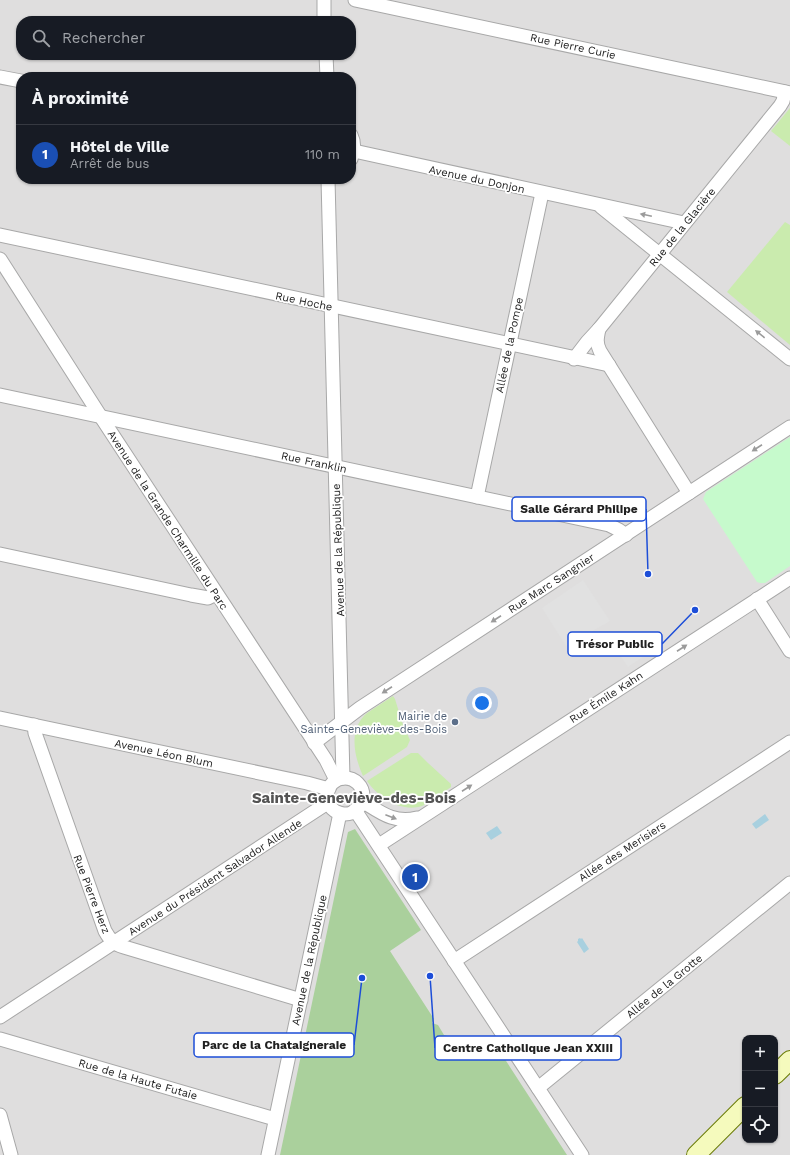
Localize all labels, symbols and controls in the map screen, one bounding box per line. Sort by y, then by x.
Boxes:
search box [16,16,356,60]
icon: search [30,27,52,49]
text: Rechercher [62,29,145,47]
street label: Rue Pierre Curie [529,31,617,62]
text: À proximité [32,88,129,108]
text: Hôtel de Ville [70,138,169,156]
text: 1 [42,147,48,162]
text: 110 m [305,147,340,162]
text: Arrêt de bus [70,156,149,171]
street label: Avenue du Donjon [428,163,526,196]
street label: Rue de la Glacière [647,185,718,269]
one-way arrow [640,212,652,218]
street label: Rue Hoche [274,289,334,314]
street label: Allée de la Pompe [493,296,526,394]
one-way arrow [754,330,765,339]
street label: Avenue de la Grande Charmille du Parc [105,428,231,612]
one-way arrow [752,445,763,452]
street label: Rue Franklin [280,449,348,476]
street label: Avenue de la République [330,483,347,617]
callout: Salle Gérard Philipe [512,497,646,521]
text: Salle Gérard Philipe [520,502,638,516]
street label: Rue Marc Sangnier [506,550,597,616]
one-way arrow [491,615,501,623]
callout: Trésor Public [568,632,662,656]
text: Trésor Public [576,637,654,651]
one-way arrow [677,644,687,652]
street label: Rue Émile Kahn [567,668,645,726]
one-way arrow [382,686,392,694]
your location [472,693,492,713]
place label: Mairie de Sainte-Geneviève-des-Bois [301,710,447,736]
marker: Mairie de Sainte-Geneviève-des-Bois [450,717,460,727]
street label: Avenue Léon Blum [113,737,214,770]
one-way arrow [462,784,473,791]
district label: Sainte-Geneviève-des-Bois [252,789,456,807]
one-way arrow [385,814,397,820]
street label: Avenue du Président Salvador Allende [126,816,304,938]
street label: Allée des Merisiers [576,818,669,884]
street label: Rue Pierre Herz [70,853,113,936]
pin: 1 [402,862,428,892]
street label: Avenue de la République [289,894,330,1027]
street label: Allée de la Grotte [624,952,705,1021]
callout: Parc de la Chataigneraie [194,1033,354,1057]
map controls [742,1035,778,1143]
button: + [742,1035,778,1071]
callout: Centre Catholique Jean XXIII [435,1036,621,1060]
text: Parc de la Chataigneraie [202,1038,346,1052]
text: Centre Catholique Jean XXIII [443,1041,613,1055]
street label: Rue de la Haute Futaie [77,1056,199,1103]
button: − [742,1071,778,1107]
button: locate [742,1107,778,1143]

